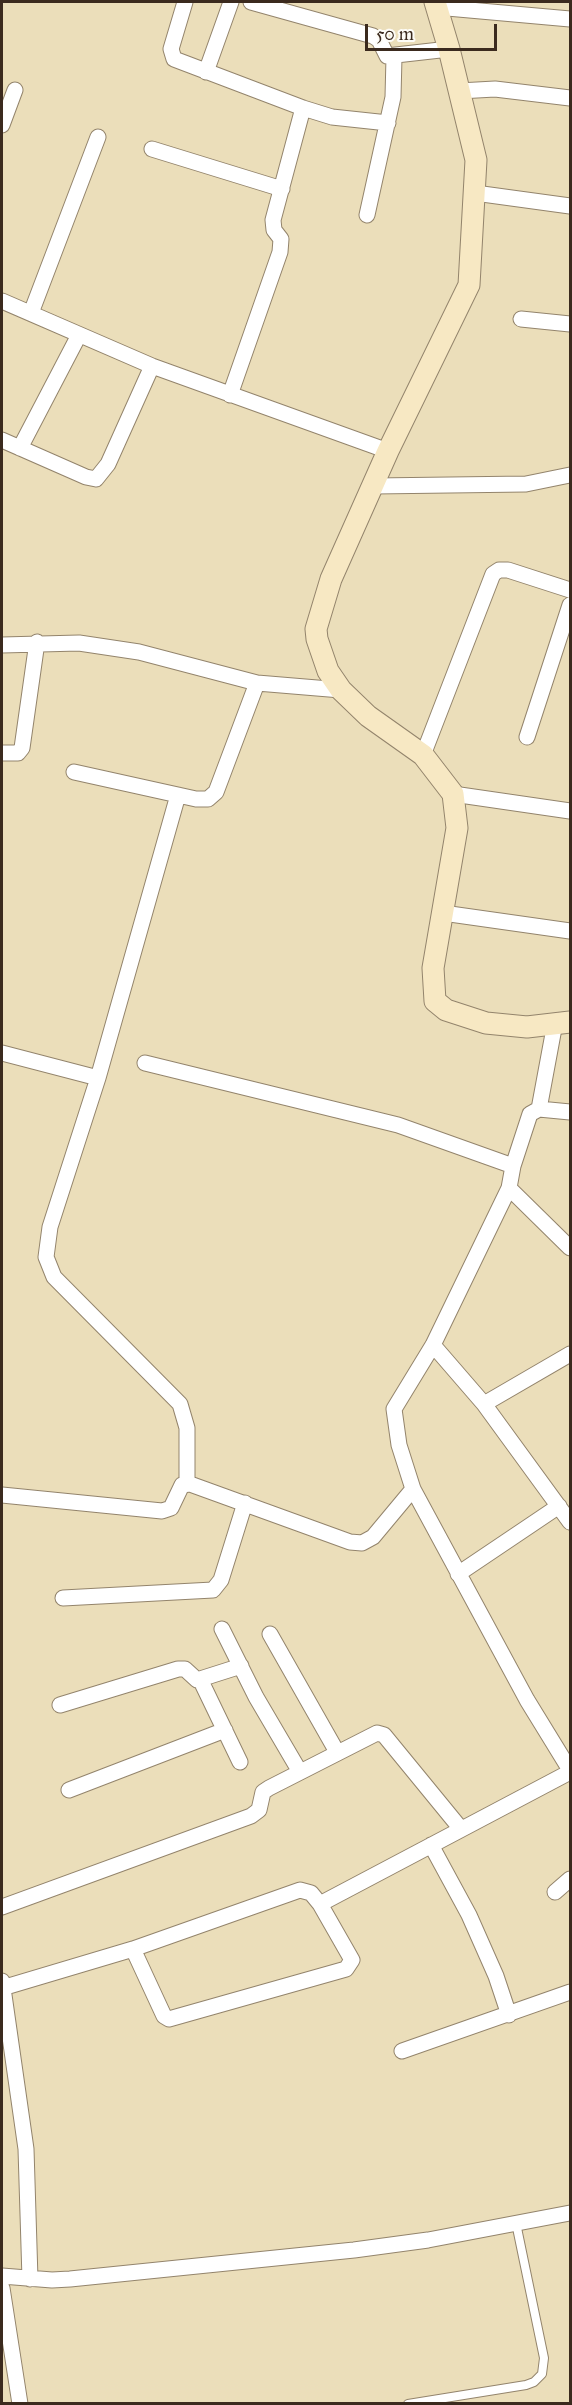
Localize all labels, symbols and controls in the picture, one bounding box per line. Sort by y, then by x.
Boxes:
scale bar [368,12,500,50]
text: 50 m [376,23,414,45]

